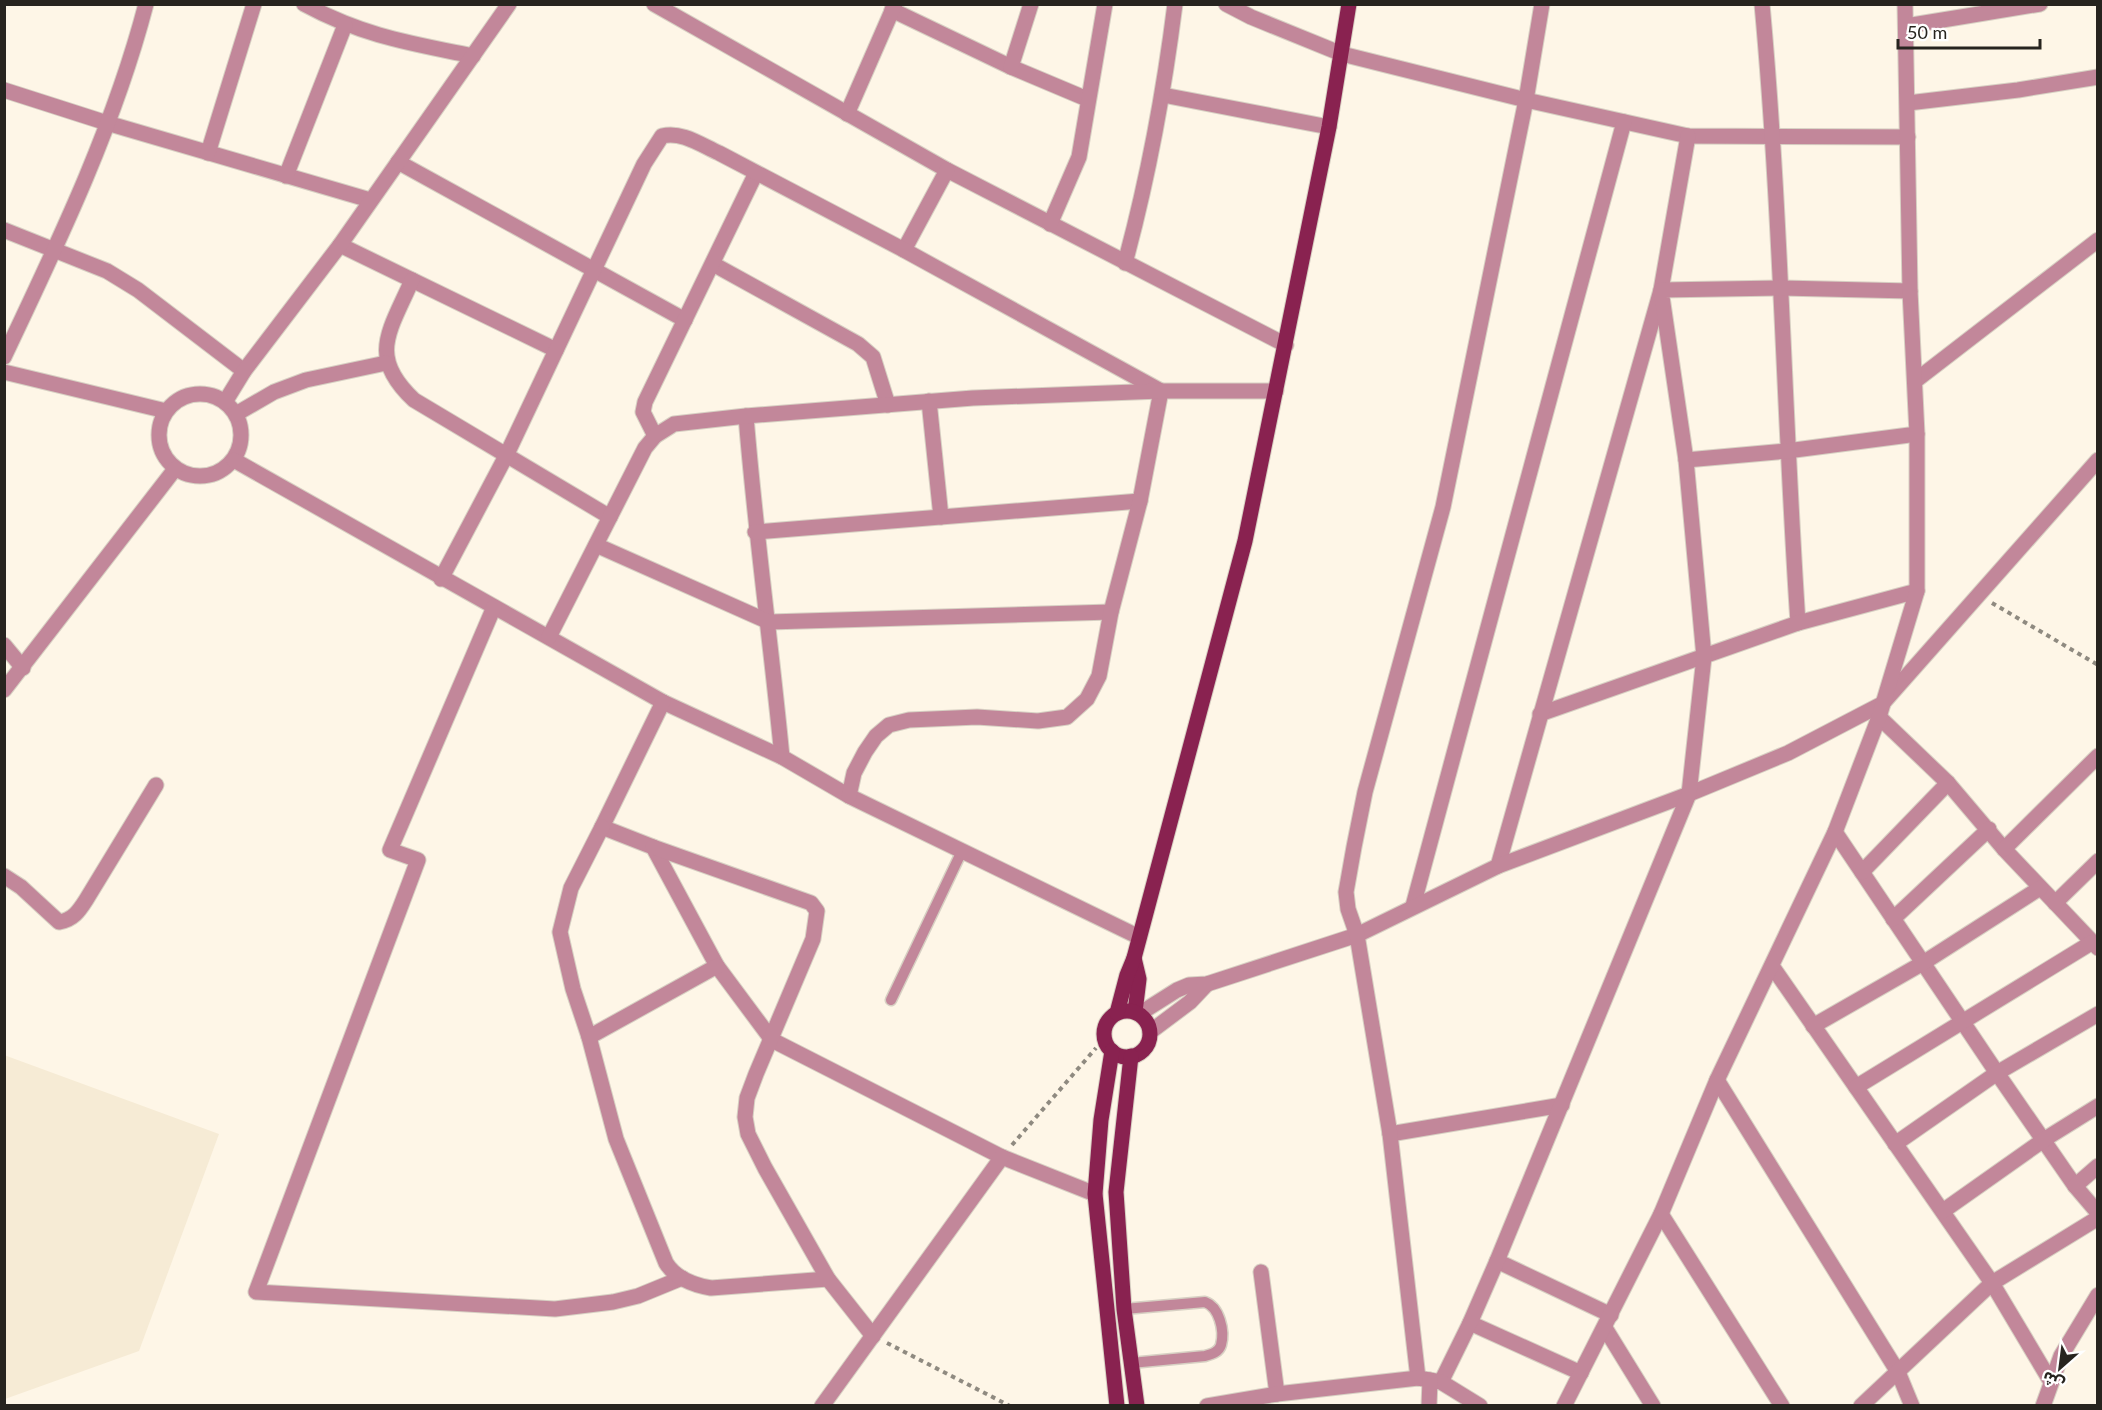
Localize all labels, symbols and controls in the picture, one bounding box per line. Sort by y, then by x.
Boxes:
scale bar [1898,12,2040,50]
text: 50 m [1907,21,1947,43]
north arrow [2030,1338,2090,1398]
text: ش [2039,1367,2067,1395]

